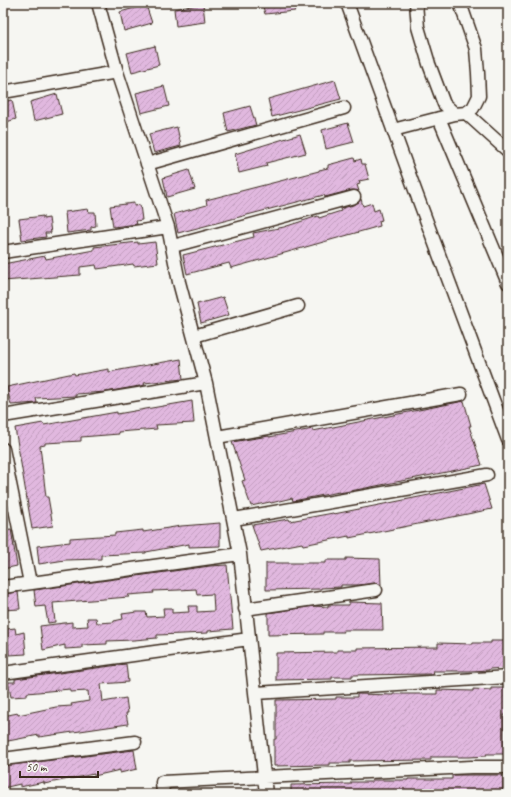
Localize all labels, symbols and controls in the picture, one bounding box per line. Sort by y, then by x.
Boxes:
scale bar [20,753,98,779]
text: 50 m [26,759,48,775]

